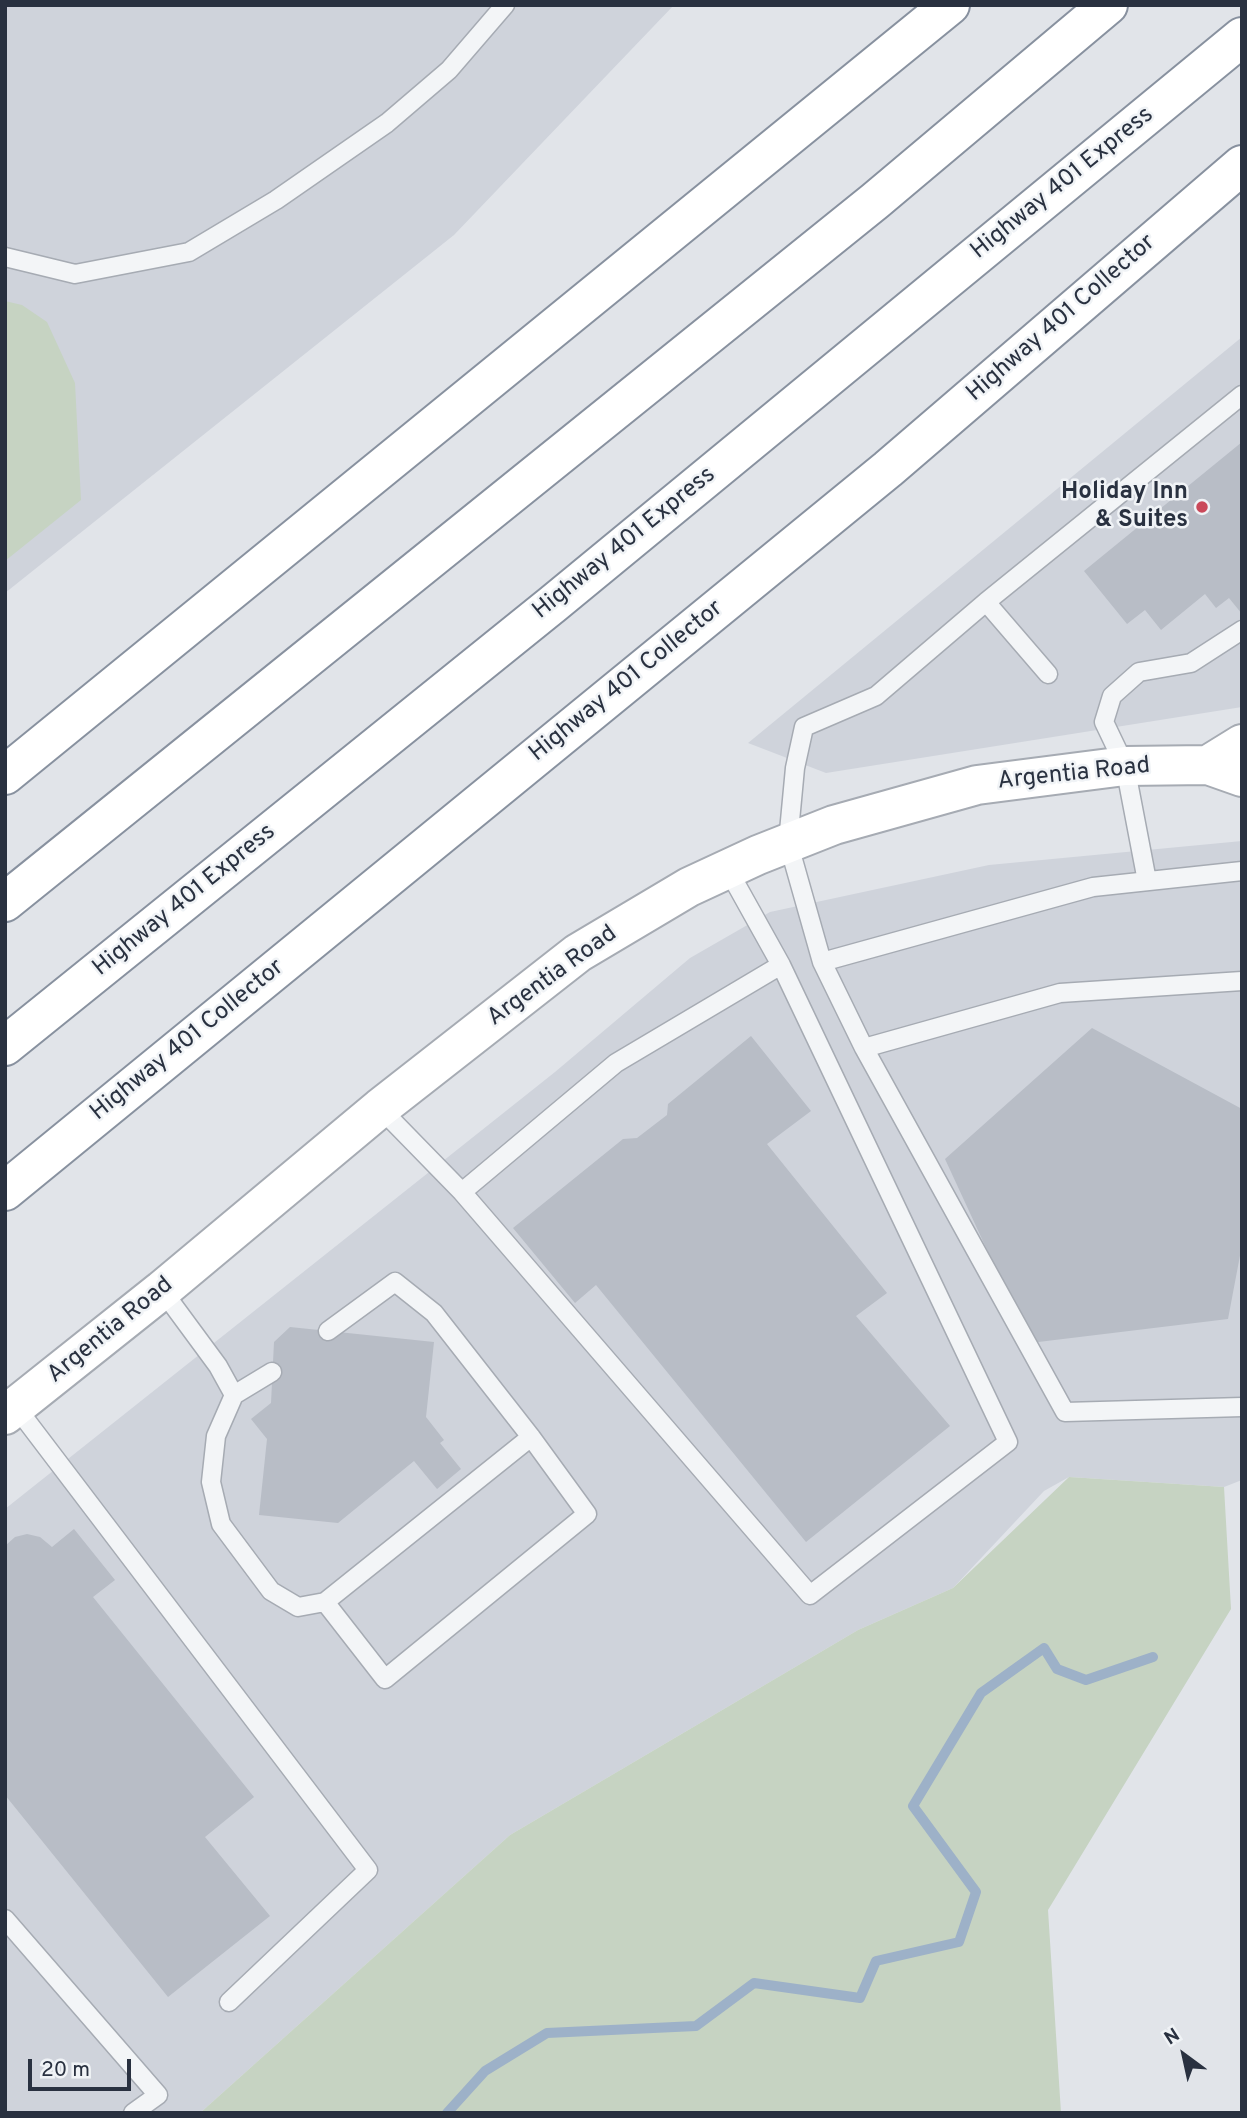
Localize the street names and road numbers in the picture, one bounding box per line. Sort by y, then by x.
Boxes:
street label: Highway 401 Express [966,101,1160,267]
street label: Highway 401 Collector [962,229,1162,409]
street label: Highway 401 Express [528,461,722,627]
street label: Highway 401 Collector [524,595,730,769]
street label: Argentia Road [996,753,1152,797]
street label: Highway 401 Express [88,818,282,984]
street label: Argentia Road [483,920,623,1034]
street label: Highway 401 Collector [85,954,291,1128]
street label: Argentia Road [42,1272,180,1390]

